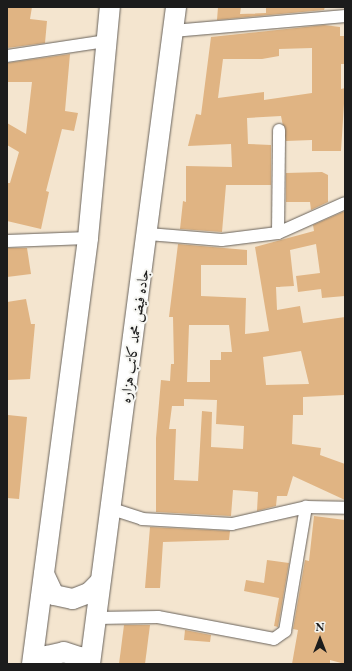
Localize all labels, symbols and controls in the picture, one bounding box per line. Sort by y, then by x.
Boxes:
street label: جاده فیض محمد کاتب هزاره [116,268,152,404]
north arrow [300,619,340,659]
text: N [316,620,324,634]

